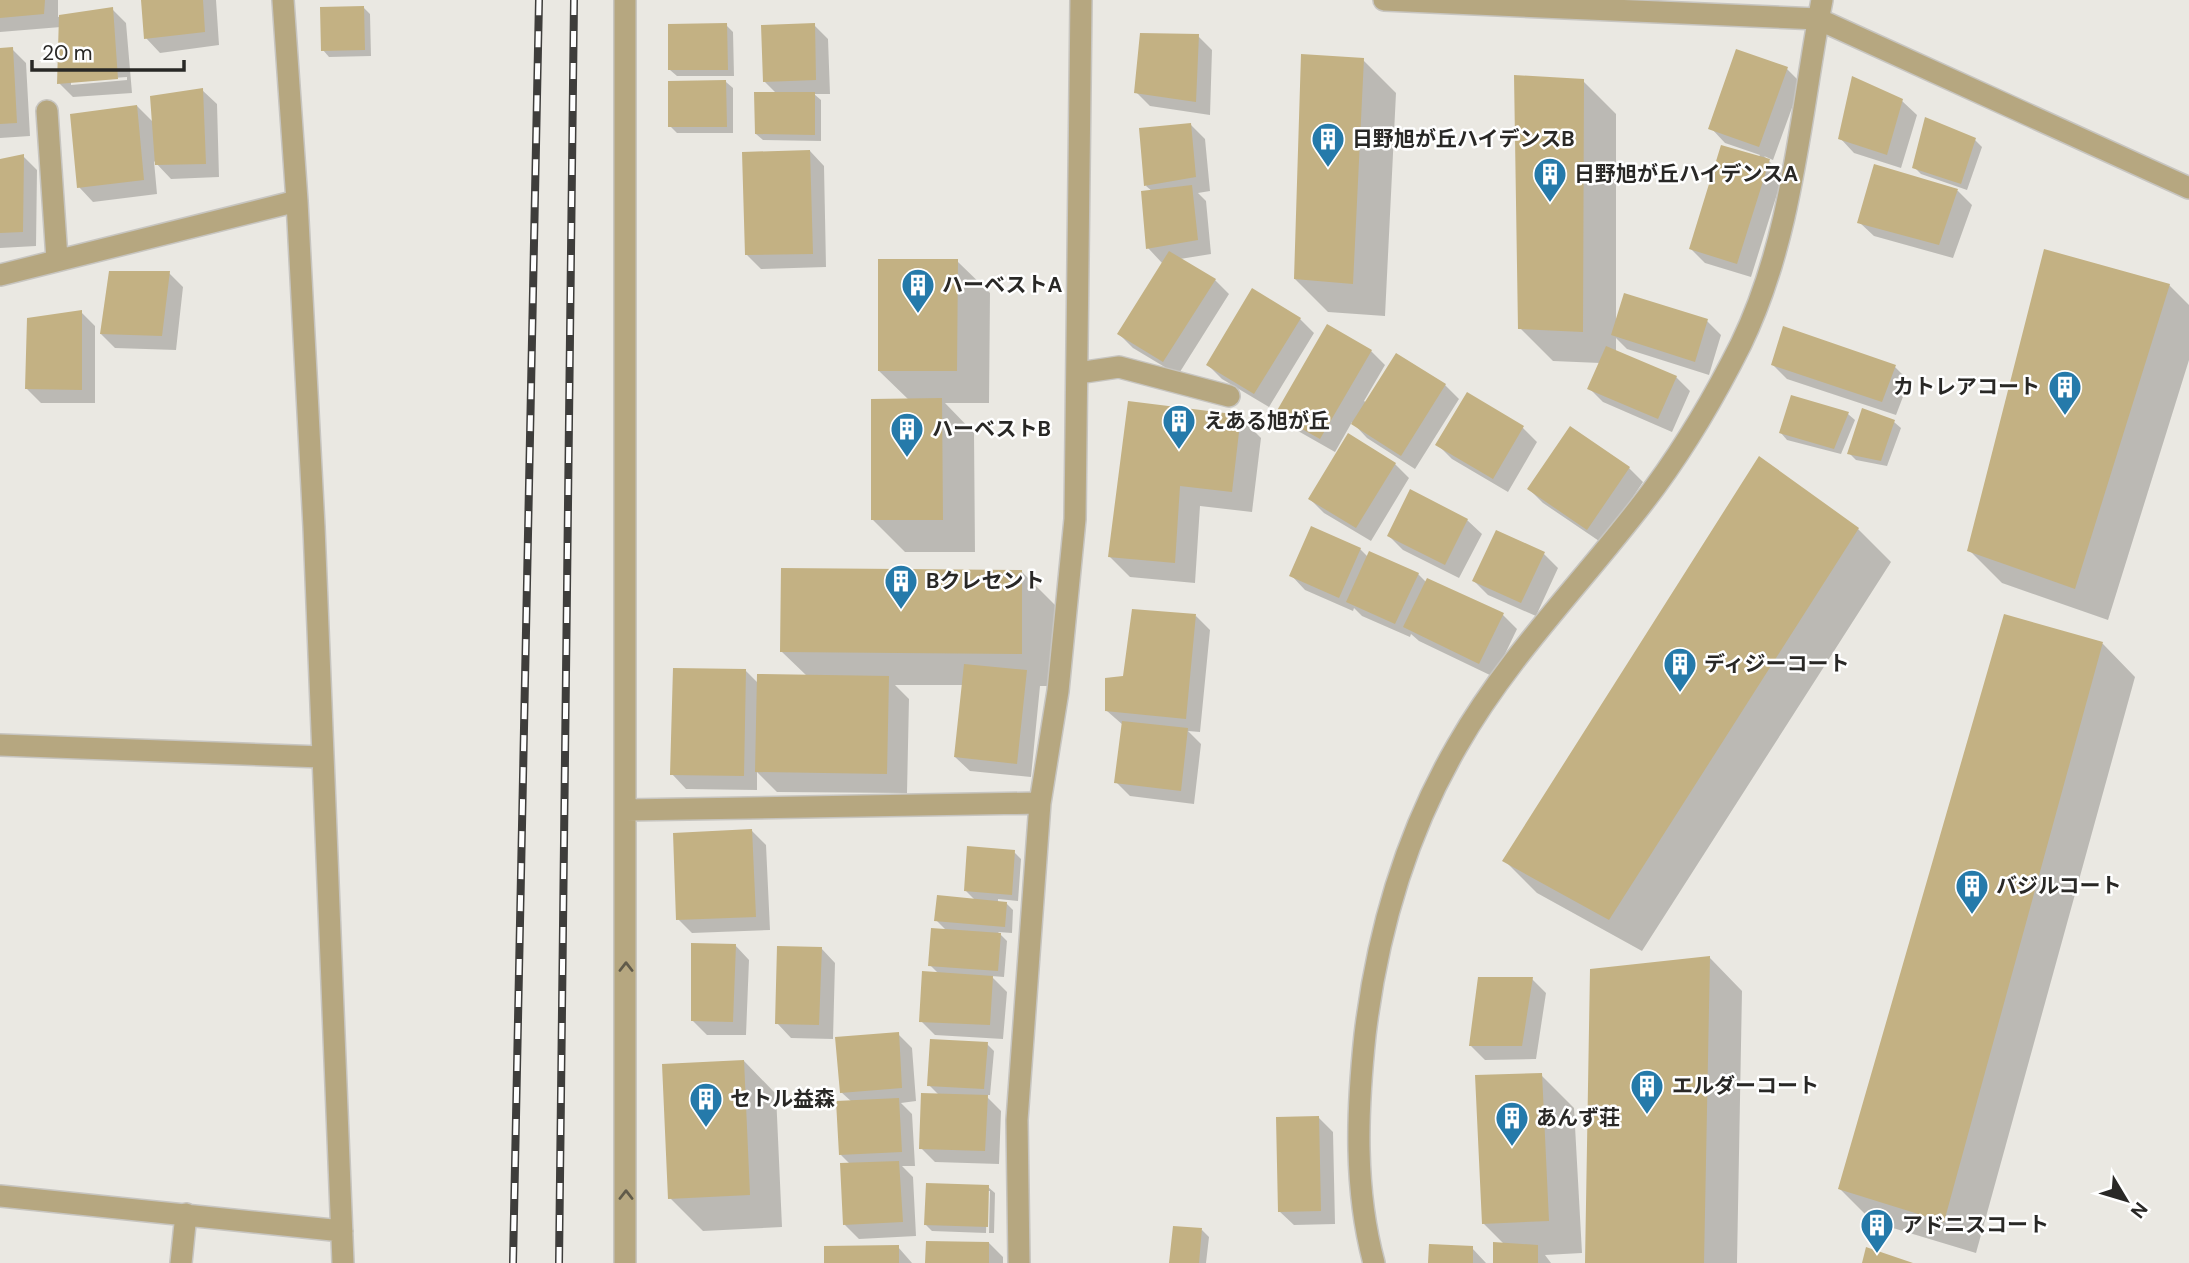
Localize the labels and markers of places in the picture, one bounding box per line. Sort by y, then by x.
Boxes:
building icon: 日野旭が丘ハイデンスB [1309,120,1347,169]
place label: 日野旭が丘ハイデンスB [1352,125,1575,153]
building icon: 日野旭が丘ハイデンスA [1531,155,1569,204]
place label: 日野旭が丘ハイデンスA [1574,160,1798,188]
building icon: ハーベストA [899,266,937,315]
place label: ハーベストA [942,271,1062,299]
building icon: カトレアコート [2046,368,2084,417]
place label: カトレアコート [1893,373,2040,401]
building icon: えある旭が丘 [1160,402,1198,451]
place label: えある旭が丘 [1204,407,1330,435]
building icon: ハーベストB [888,410,926,459]
place label: ハーベストB [932,415,1051,443]
building icon: Bクレセント [882,562,920,611]
place label: Bクレセント [926,567,1044,595]
building icon: ディジーコート [1661,645,1699,694]
place label: ディジーコート [1704,650,1850,678]
building icon: バジルコート [1953,867,1991,916]
place label: バジルコート [1996,872,2122,900]
building icon: エルダーコート [1628,1067,1666,1116]
place label: エルダーコート [1672,1072,1819,1100]
building icon: セトル益森 [687,1080,725,1129]
place label: セトル益森 [730,1085,835,1113]
building icon: あんず荘 [1493,1099,1531,1148]
place label: あんず荘 [1536,1104,1620,1132]
building icon: アドニスコート [1858,1206,1896,1255]
place label: アドニスコート [1902,1211,2049,1239]

